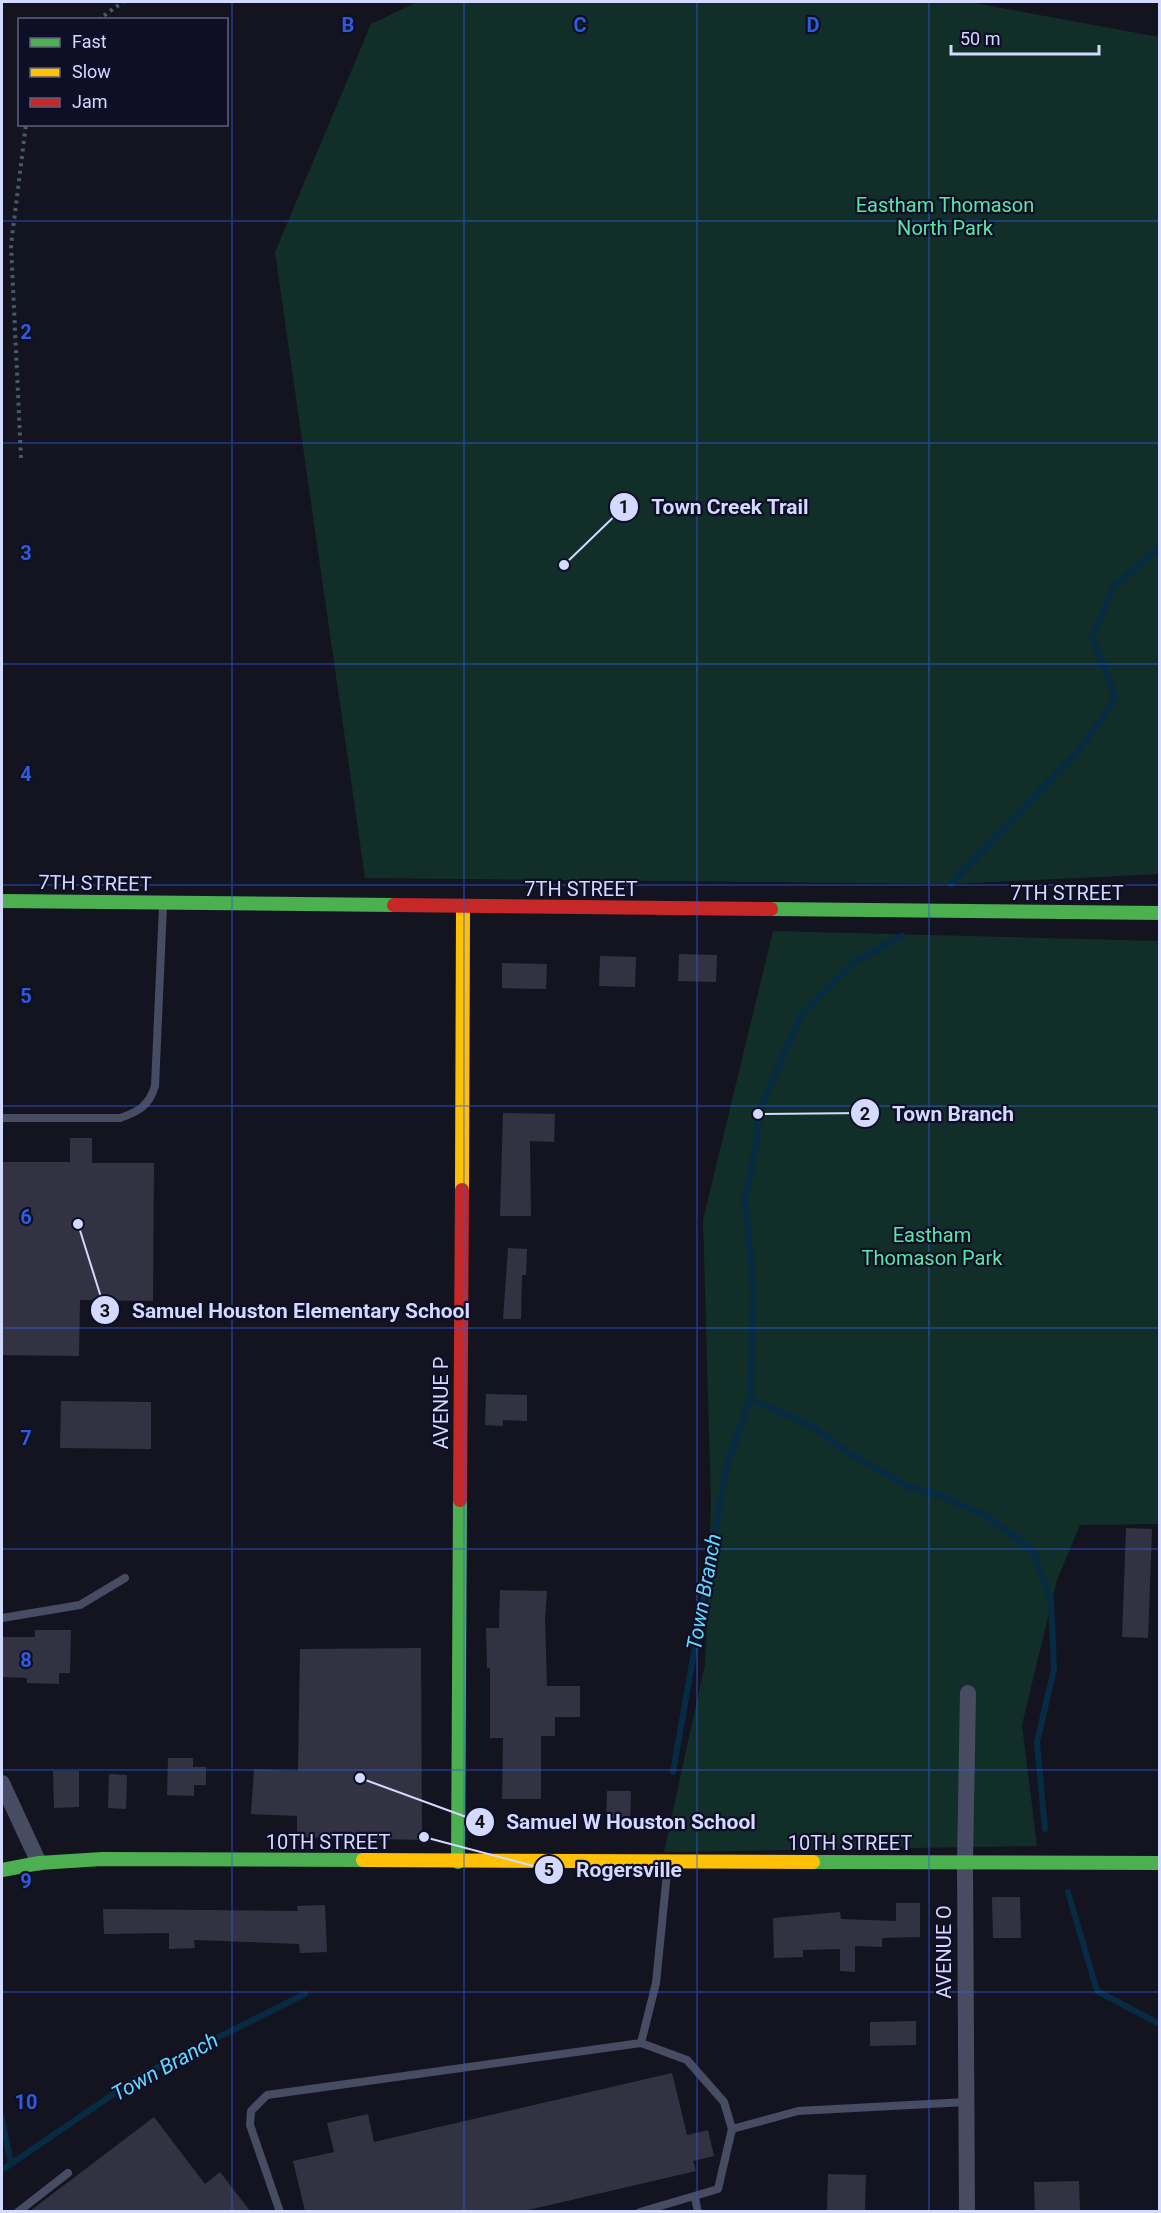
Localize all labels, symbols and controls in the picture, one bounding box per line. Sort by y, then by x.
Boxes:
text: B [342,13,354,37]
text: C [573,13,587,37]
text: D [807,13,820,37]
legend [18,18,228,126]
scale bar [951,18,1100,56]
text: 50 m [960,28,1000,49]
text: Fast [72,31,107,52]
text: Slow [72,61,111,82]
text: Jam [72,91,108,112]
park label: Eastham Thomason North Park [856,193,1034,240]
text: 2 [20,320,32,344]
callout: Town Creek Trail [609,488,821,527]
text: Town Creek Trail [651,495,809,519]
text: 1 [619,496,629,517]
text: 3 [20,541,32,565]
text: 4 [20,762,32,786]
street label: 7TH STREET [38,870,152,896]
street label: 7TH STREET [524,877,638,901]
street label: 7TH STREET [1010,881,1124,905]
text: 5 [20,984,32,1008]
callout: Town Branch [850,1094,1026,1133]
text: Town Branch [892,1102,1014,1126]
text: 2 [860,1103,870,1124]
text: 6 [20,1205,32,1229]
park label: Eastham Thomason Park [862,1223,1003,1270]
callout: Samuel Houston Elementary School [90,1291,482,1330]
text: Samuel Houston Elementary School [132,1299,470,1323]
text: 3 [100,1300,110,1321]
street label: AVENUE P [429,1357,453,1449]
text: 7 [20,1426,32,1450]
water label: Town Branch [682,1532,726,1652]
text: 8 [20,1648,32,1672]
callout: Samuel W Houston School [465,1802,768,1841]
text: Samuel W Houston School [506,1810,756,1834]
text: 4 [475,1811,485,1832]
street label: 10TH STREET [266,1830,390,1854]
street label: 10TH STREET [788,1831,912,1855]
callout: Rogersville [534,1850,694,1889]
text: Rogersville [576,1858,682,1882]
text: 5 [544,1859,554,1880]
text: 9 [20,1869,32,1893]
street label: AVENUE O [932,1905,956,1999]
water label: Town Branch [108,2028,222,2106]
text: 10 [15,2090,37,2114]

